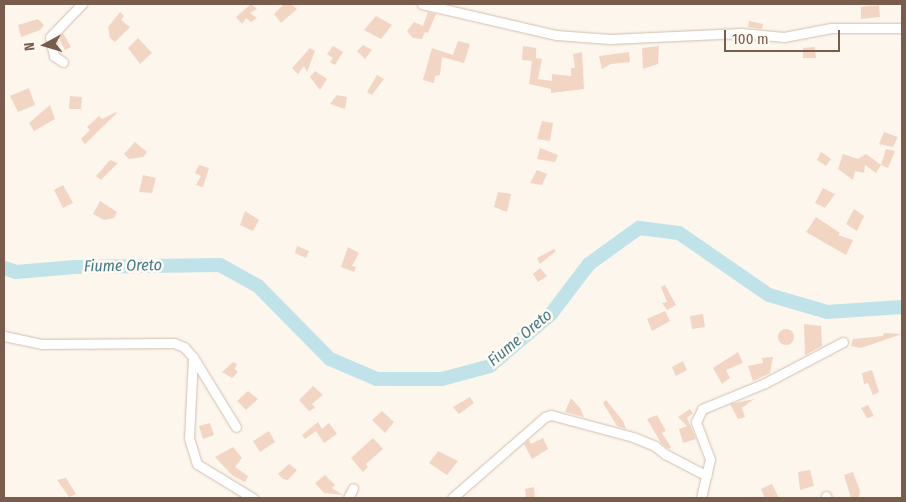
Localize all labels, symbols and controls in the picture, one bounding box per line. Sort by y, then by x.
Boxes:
north arrow [20,20,70,70]
scale bar [726,20,842,52]
text: 100 m [732,30,769,48]
text: N [21,42,38,52]
water label: Fiume Oreto [84,256,162,276]
water label: Fiume Oreto [484,306,556,370]

